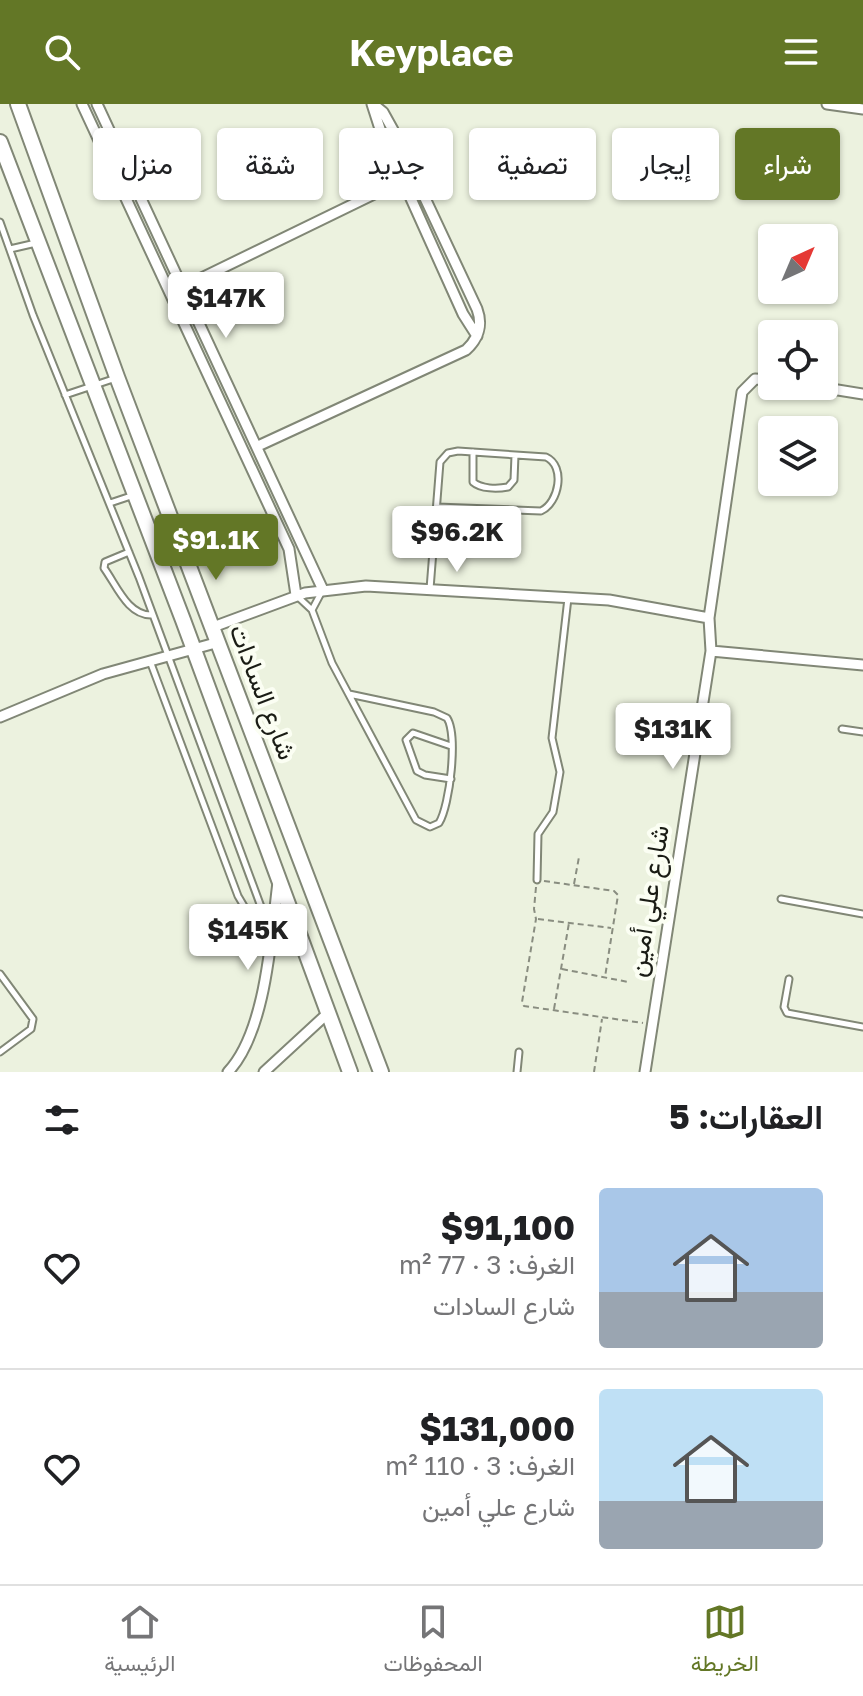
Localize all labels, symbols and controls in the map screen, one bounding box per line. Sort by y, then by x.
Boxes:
icon: search [40,30,84,74]
icon: menu [779,30,823,74]
text: Keyplace [349,31,514,74]
chip: منزل [93,128,201,200]
chip: شقة [217,128,323,200]
chip: جديد [339,128,453,200]
chip: تصفية [469,128,596,200]
chip: إيجار [612,128,719,200]
chip: شراء [735,128,840,200]
north arrow [758,224,838,304]
map controls [758,224,838,496]
pin: $147K [170,272,282,340]
text: $147K [186,282,266,313]
button: locate [758,320,838,400]
button: layers [758,416,838,496]
pin: $96.2K [392,506,522,574]
pin: $91.1K [151,514,281,582]
text: $96.2K [410,516,504,547]
text: $91.1K [172,524,260,555]
street label: شارع السادات [221,620,303,765]
pin: $131K [617,703,729,771]
text: $131K [634,713,712,744]
street label: شارع علي أمين [620,823,681,980]
pin: $145K [192,904,304,972]
text: $145K [207,914,289,945]
text: العقارات: 5 [669,1096,823,1136]
icon: filters [40,1098,84,1142]
text: $91,100 [441,1207,575,1247]
icon: home [663,1220,759,1316]
icon: heart [40,1246,84,1290]
text: الغرف: 3 · 77 m² [399,1249,575,1280]
text: شارع السادات [433,1290,575,1321]
text: $131,000 [419,1408,575,1448]
icon: home [663,1421,759,1517]
icon: heart [40,1447,84,1491]
text: الغرف: 3 · 110 m² [385,1450,575,1481]
text: شارع علي أمين [422,1491,575,1522]
tab: الرئيسية [104,1600,175,1683]
tab: المحفوظات [384,1600,483,1683]
tab: الخريطة [691,1600,759,1683]

